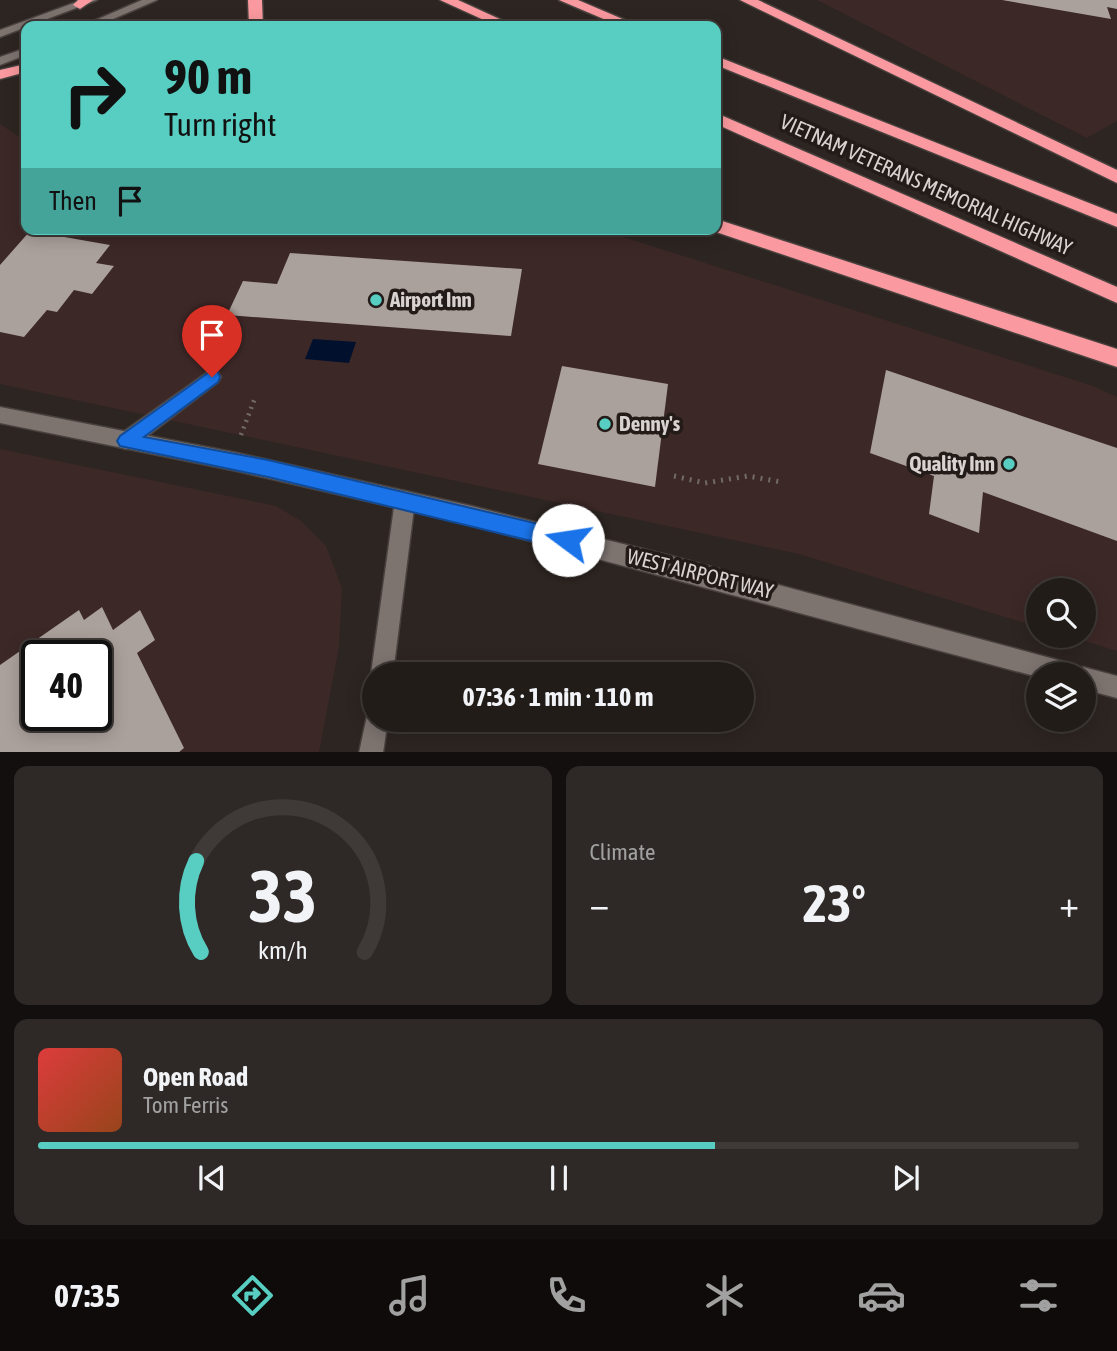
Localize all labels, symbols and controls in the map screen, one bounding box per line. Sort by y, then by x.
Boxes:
text: 90 m [164,48,252,104]
icon: right [49,49,140,140]
text: Turn right [164,106,277,143]
street label: VIETNAM VETERANS MEMORIAL HIGHWAY [777,109,1076,260]
icon: arrive [111,182,149,220]
text: Then [49,186,97,216]
place label: Airport Inn [389,287,472,311]
marker: Airport Inn [368,292,384,308]
pin [182,305,242,377]
icon: arrive [193,316,231,354]
place label: Denny's [619,411,681,435]
marker: Denny's [597,416,613,432]
place label: Quality Inn [909,451,995,475]
marker: Quality Inn [1001,456,1017,472]
position arrow [531,503,605,577]
street label: WEST AIRPORT WAY [625,543,776,603]
map controls [1026,578,1096,732]
button: search [1026,578,1096,648]
speed limit sign: 40 [21,640,112,731]
button: layers [1026,662,1096,732]
text: 07:36 · 1 min · 110 m [463,682,653,712]
text: Climate [590,839,655,865]
text: 33 [249,854,317,937]
text: 23° [803,873,866,933]
text: − [590,882,609,925]
text: + [1059,882,1079,925]
text: km/h [258,935,308,963]
text: Open Road [143,1062,248,1092]
text: Tom Ferris [143,1092,228,1118]
icon: previous [193,1159,231,1197]
icon: pause [540,1159,578,1197]
icon: next [887,1159,925,1197]
icon: directions [228,1271,277,1320]
icon: music [385,1271,434,1320]
icon: phone [542,1271,591,1320]
icon: climate [700,1271,749,1320]
icon: car [857,1271,906,1320]
icon: filters [1014,1271,1063,1320]
text: 07:35 [54,1277,120,1314]

